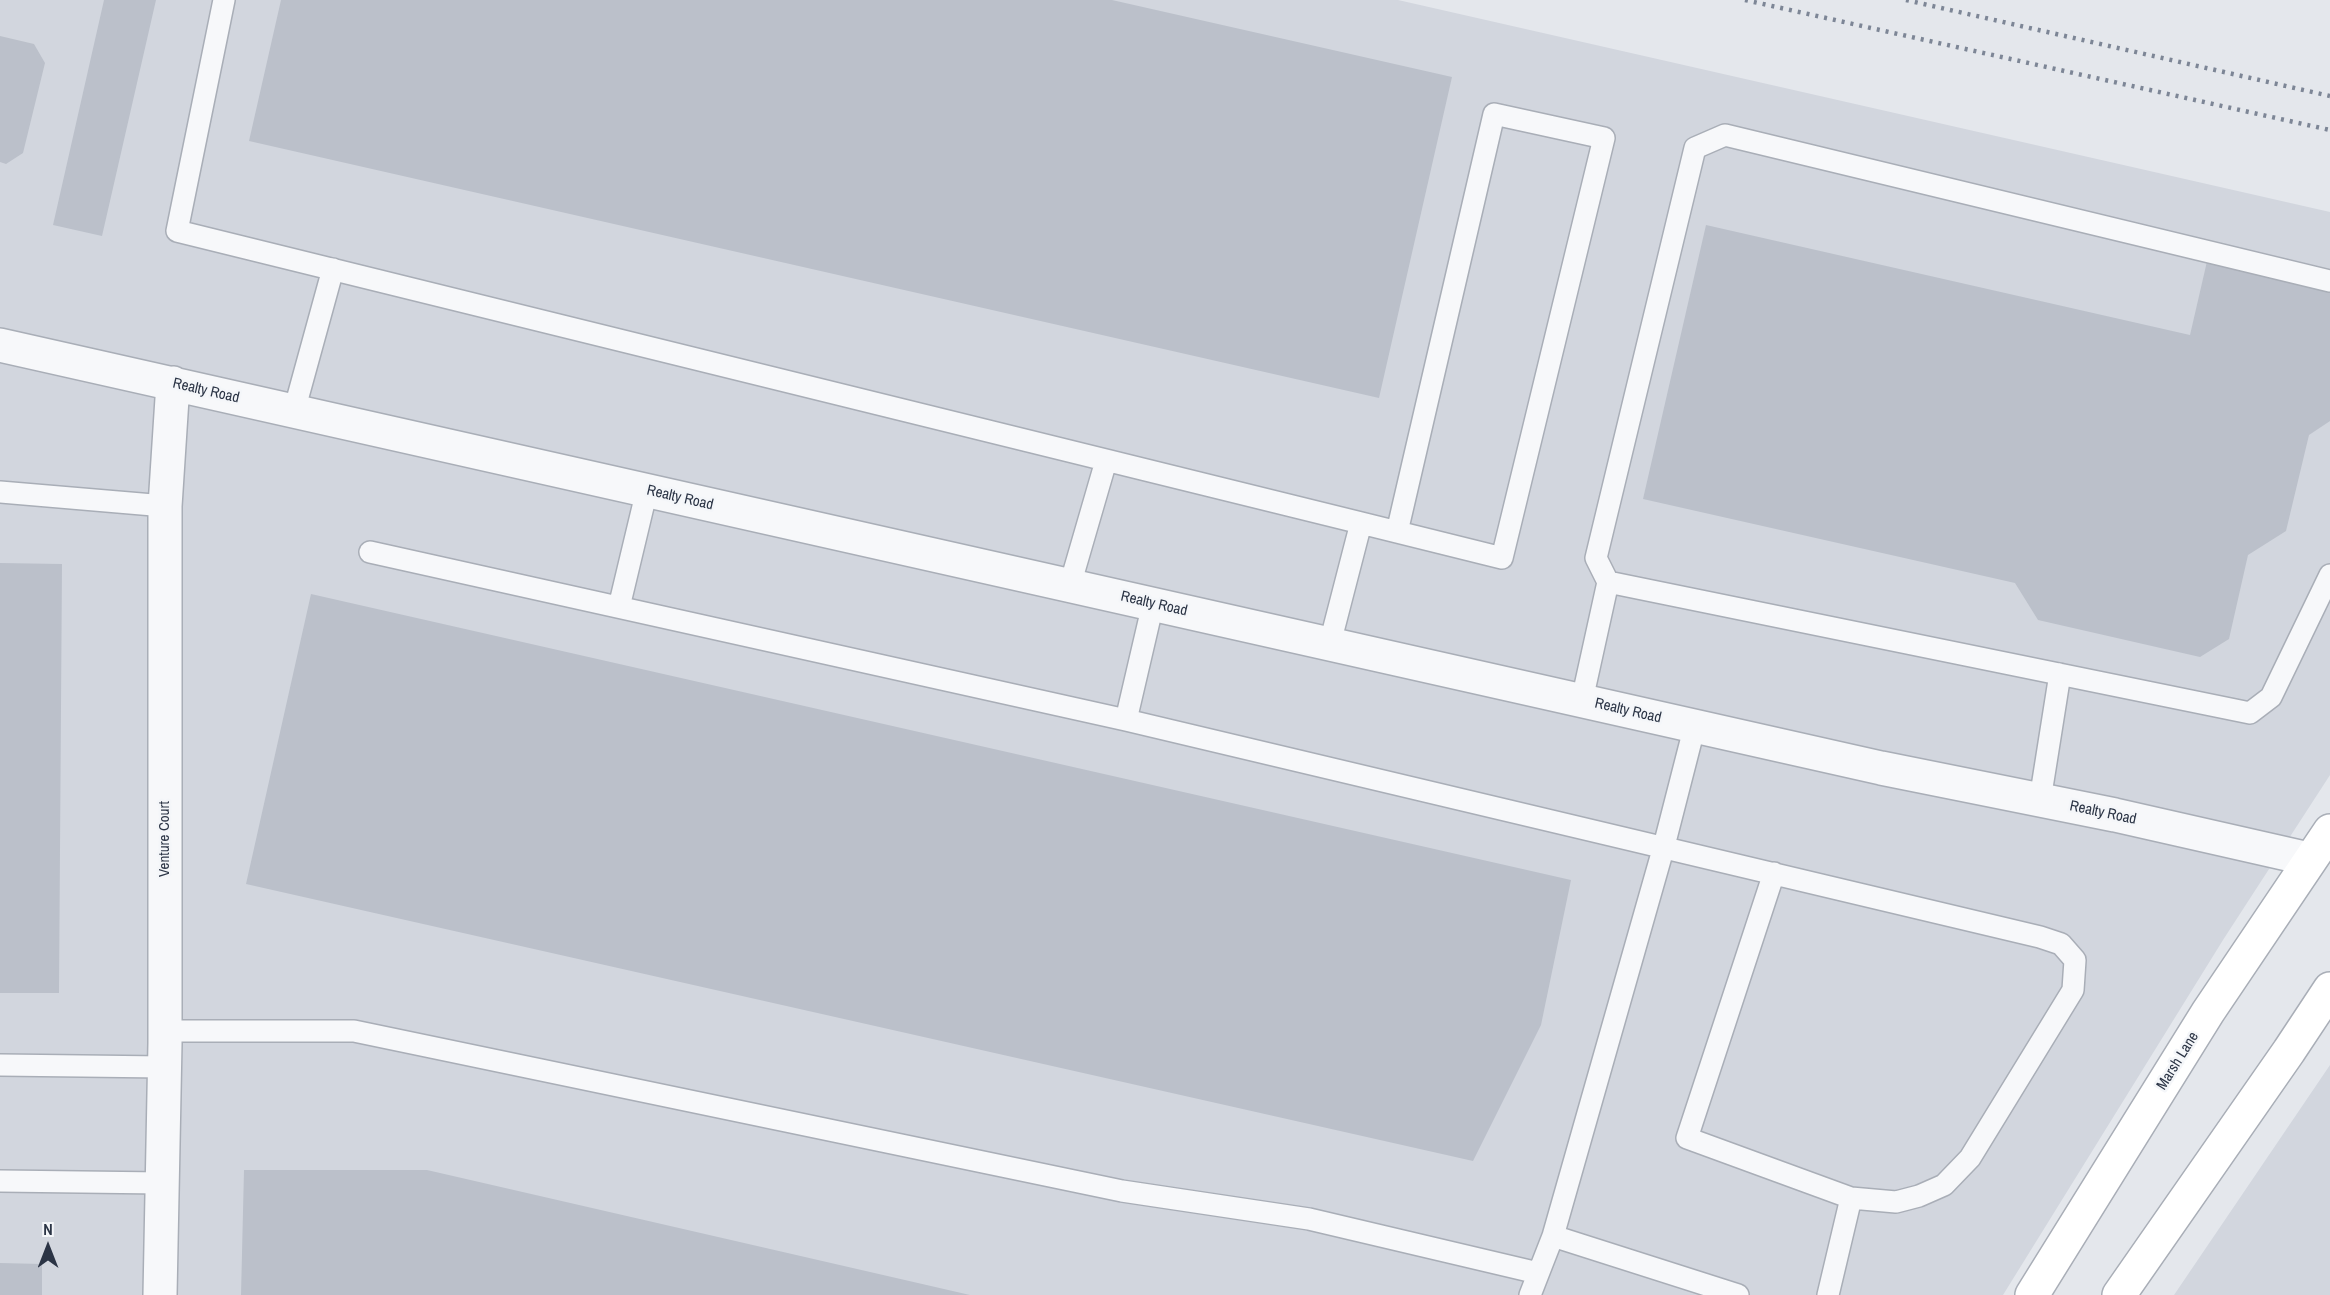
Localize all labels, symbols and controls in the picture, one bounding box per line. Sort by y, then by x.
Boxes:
street label: Realty Road [171,375,241,407]
street label: Realty Road [645,482,715,514]
street label: Realty Road [1119,588,1189,620]
street label: Realty Road [1593,695,1663,727]
street label: Realty Road [2068,797,2138,829]
street label: Venture Court [156,801,174,877]
street label: Marsh Lane [2153,1029,2203,1093]
north arrow [18,1217,78,1277]
text: N [43,1218,53,1240]

